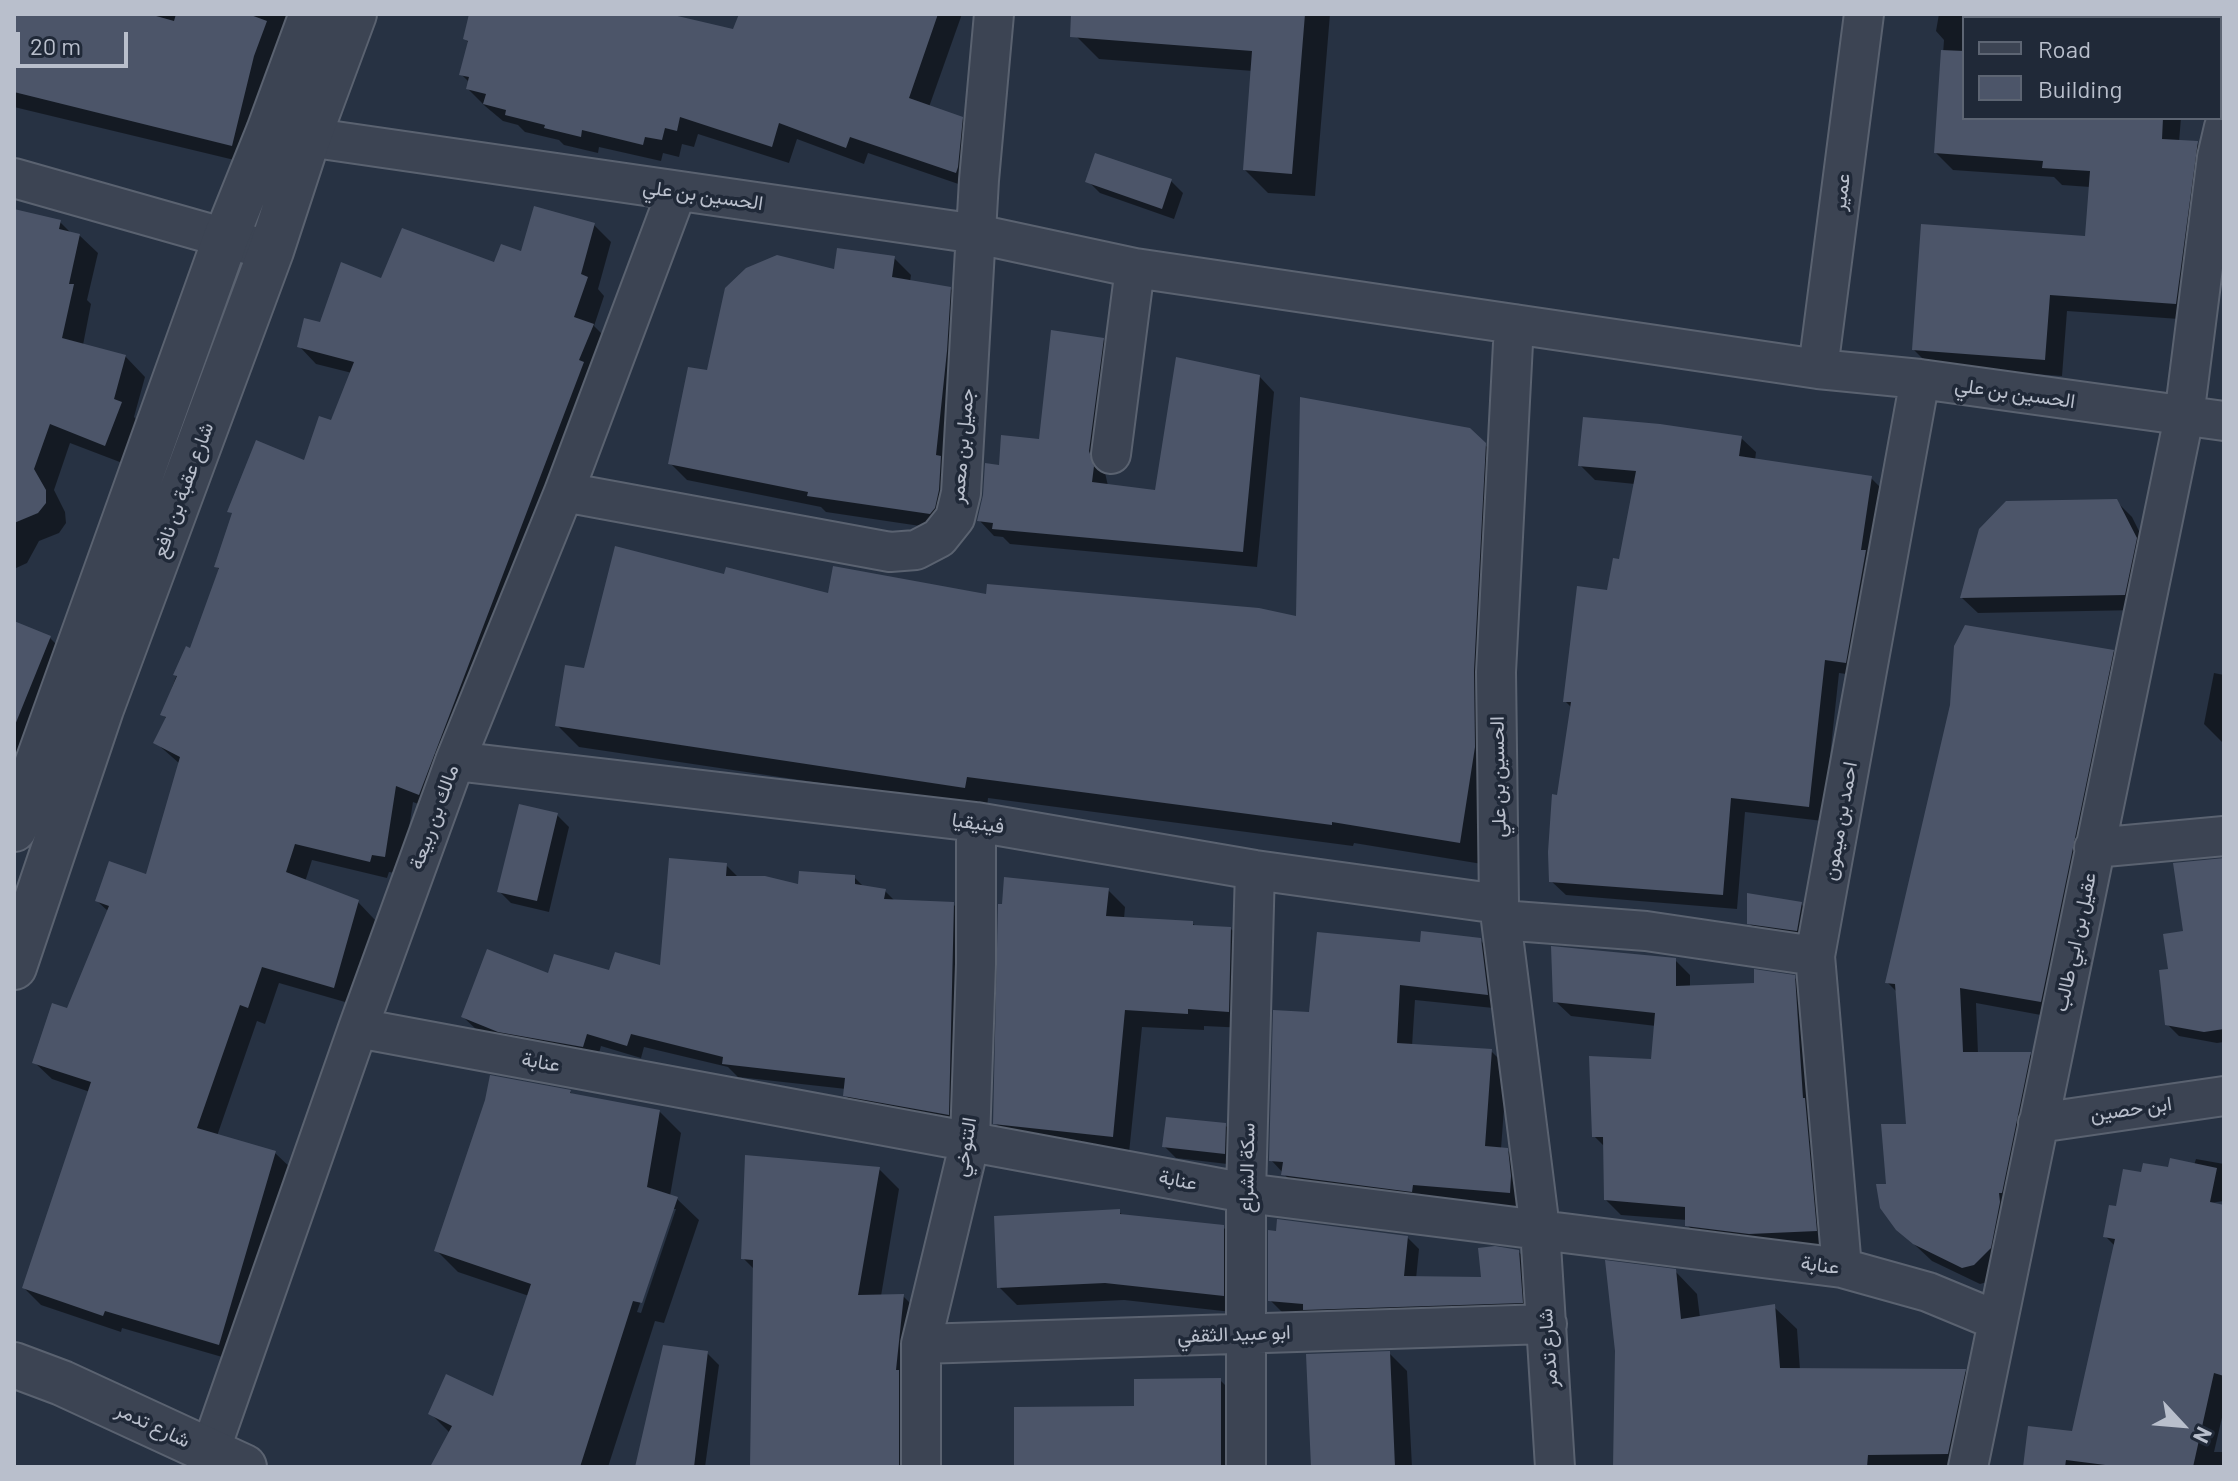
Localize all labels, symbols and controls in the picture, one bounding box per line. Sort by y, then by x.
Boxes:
scale bar [20,16,132,66]
legend [1962,16,2222,120]
text: 20 m [30,31,81,60]
text: Road [2038,34,2091,63]
text: Building [2038,74,2122,103]
street label: عمير [1827,172,1855,212]
street label: الحسين بن علي [641,175,765,215]
street label: الحسين بن علي [1953,373,2077,413]
street label: جميل بن معمر [945,387,979,505]
street label: شارع عقبة بن نافع [147,419,219,561]
street label: الحسين بن علي [1485,716,1511,838]
street label: احمد بن ميمون [1818,760,1862,882]
street label: مالك بن ربيعة [404,761,464,873]
street label: فينيقيا [950,807,1006,839]
street label: عقيل بن ابي طالب [2048,870,2102,1014]
street label: عنابة [520,1047,562,1077]
street label: ابن حصين [2089,1091,2173,1127]
street label: التنوخي [948,1115,982,1179]
street label: سكة الشراع [1234,1123,1260,1213]
street label: عنابة [1157,1165,1199,1195]
street label: عنابة [1799,1250,1841,1280]
street label: شارع تدمر [1533,1308,1563,1388]
street label: ابو عبيد الثقفي [1177,1320,1291,1348]
north arrow [2142,1385,2222,1465]
street label: شارع تدمر [112,1397,194,1453]
text: N [2189,1423,2218,1448]

